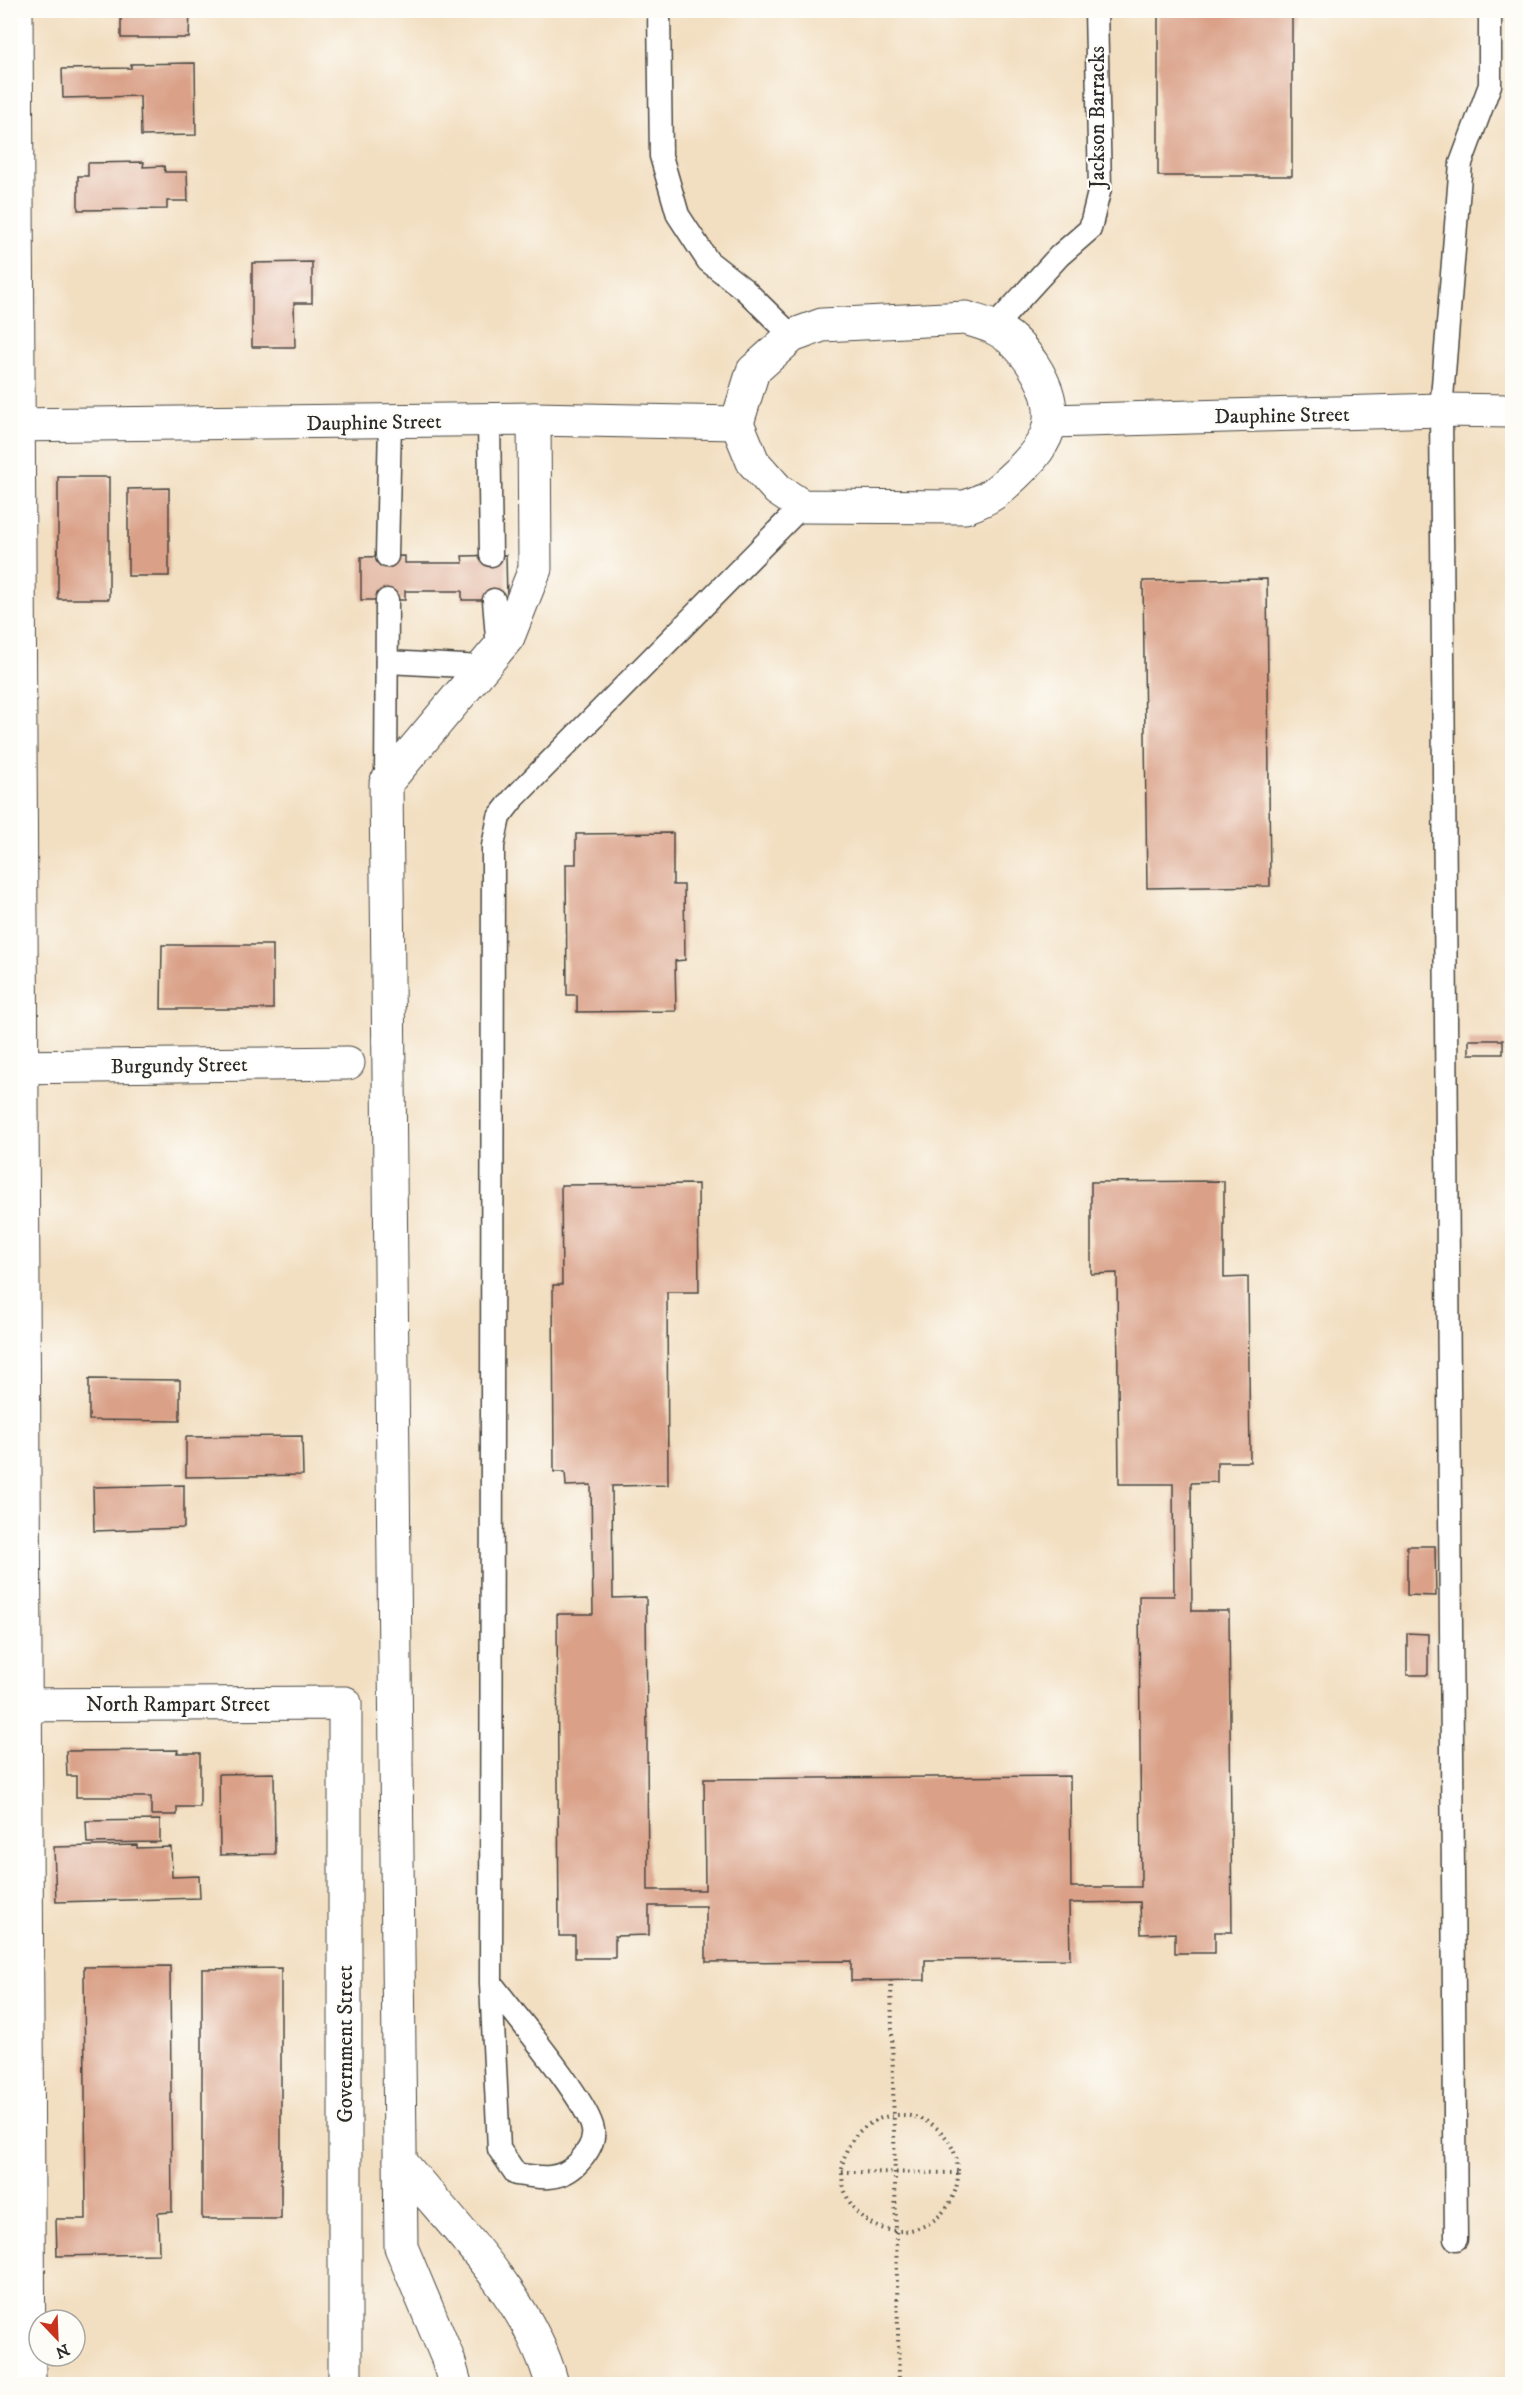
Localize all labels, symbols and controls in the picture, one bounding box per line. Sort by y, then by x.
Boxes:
street label: Jackson Barracks [1085,46,1111,190]
street label: Dauphine Street [1214,402,1350,430]
street label: Dauphine Street [306,409,442,437]
street label: Burgundy Street [110,1052,248,1080]
street label: North Rampart Street [86,1692,270,1718]
street label: Government Street [333,1965,359,2123]
north arrow [27,2308,87,2368]
text: N [53,2339,72,2363]

